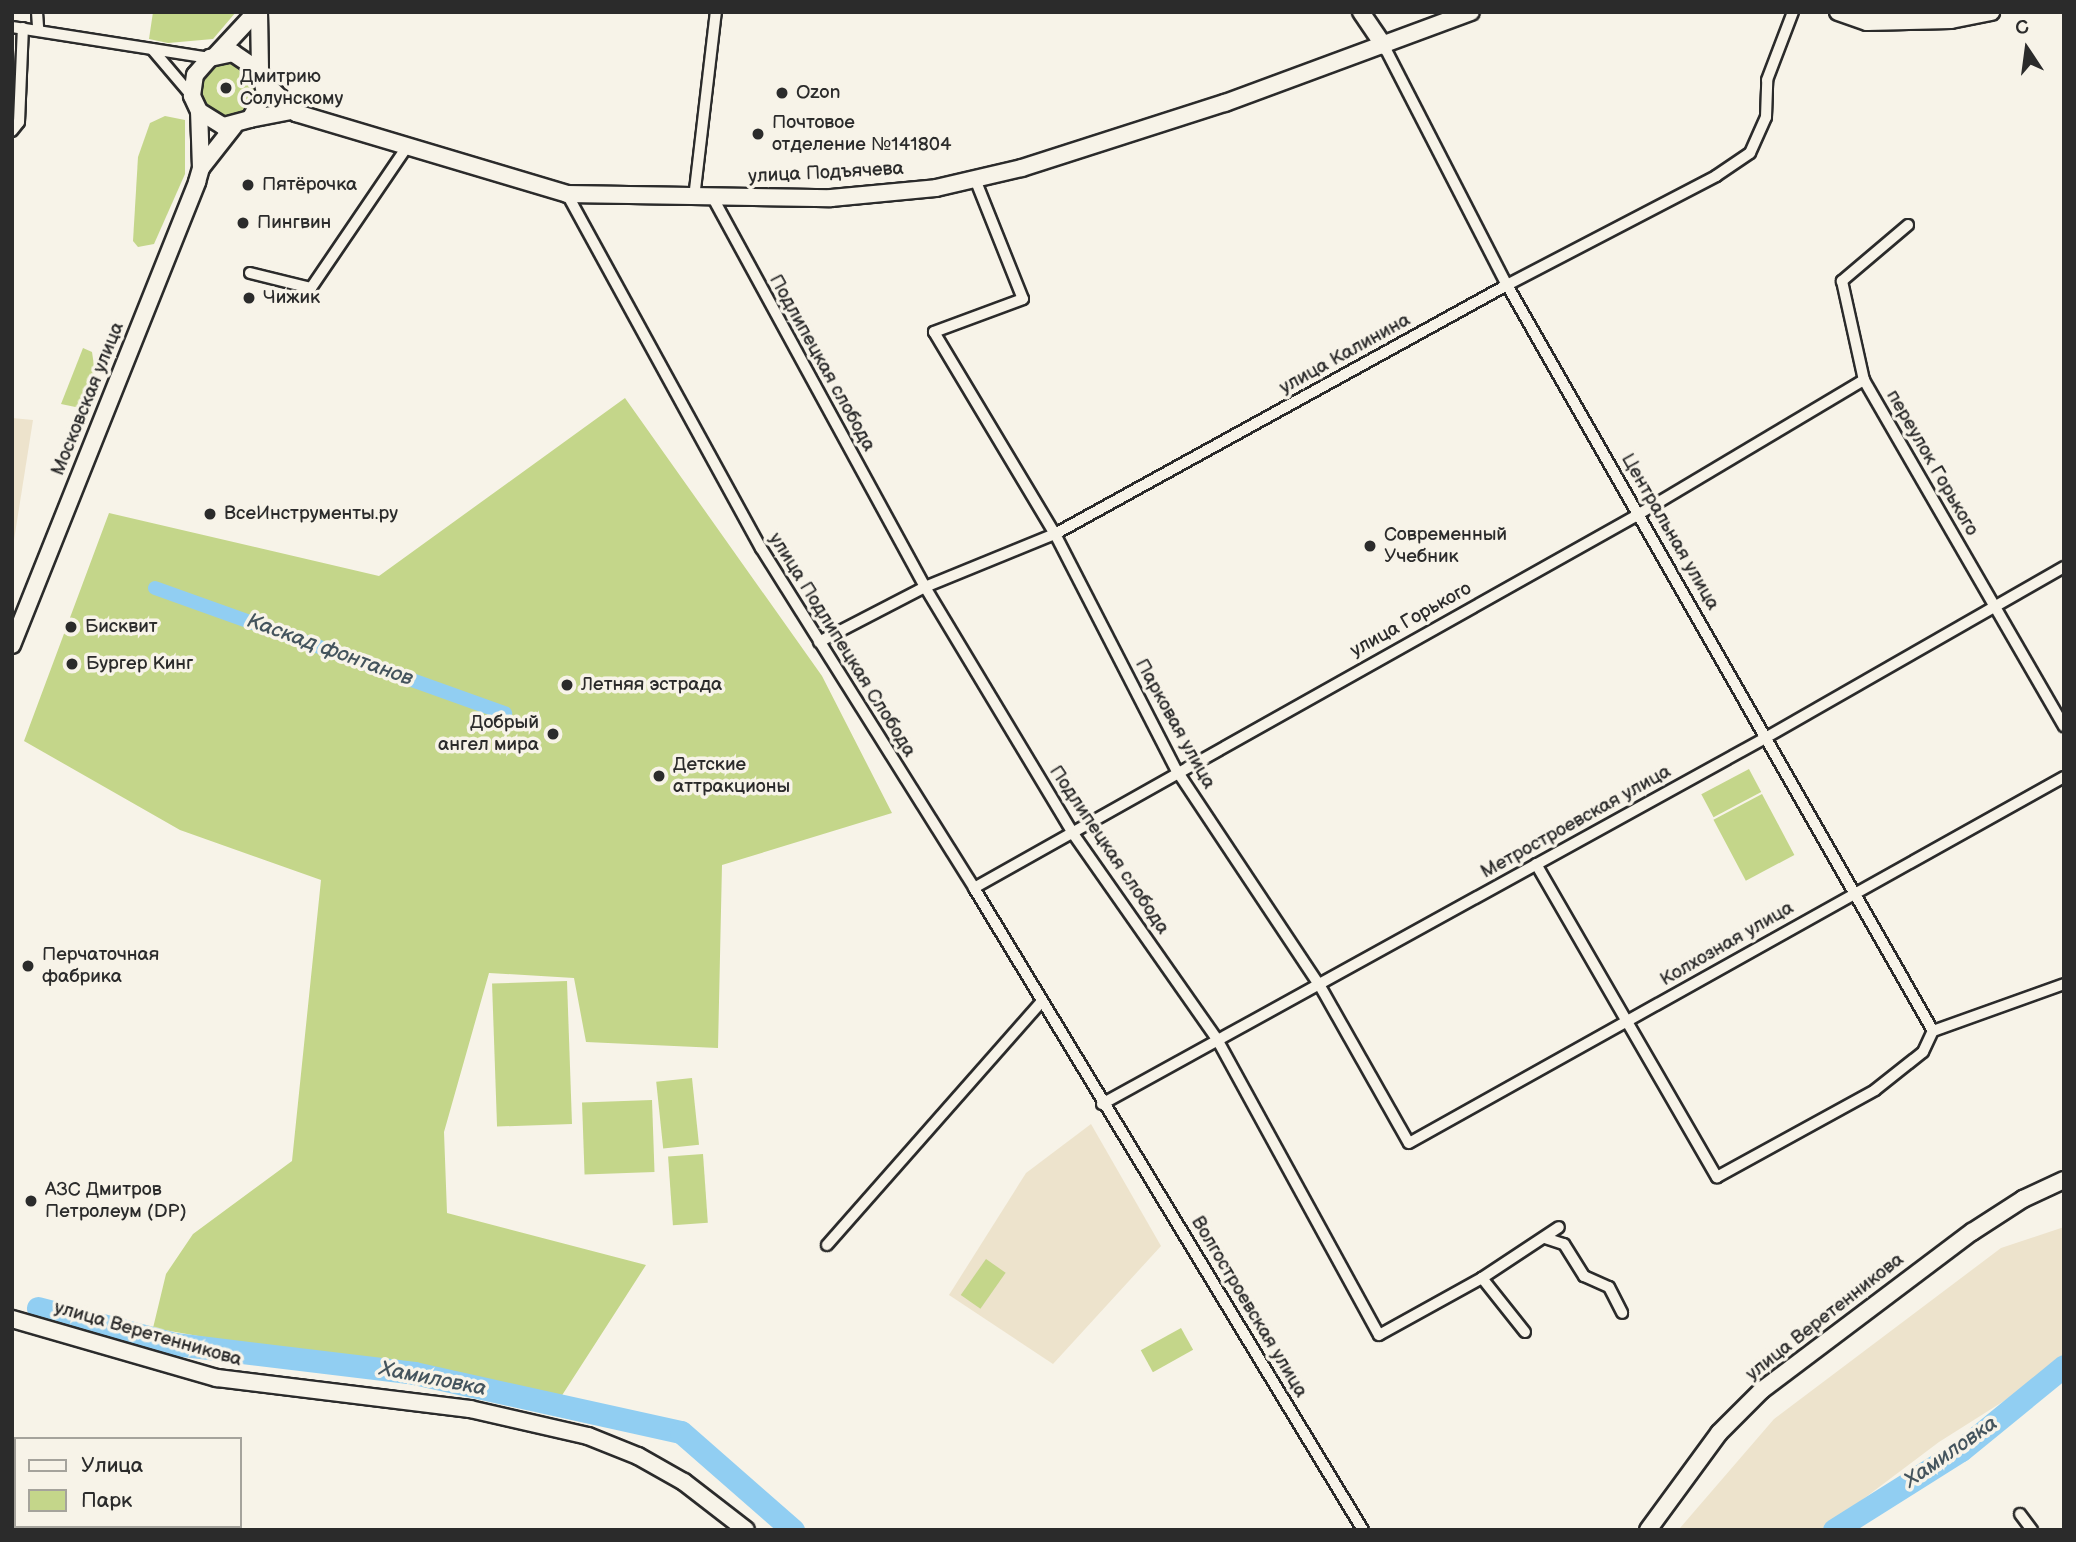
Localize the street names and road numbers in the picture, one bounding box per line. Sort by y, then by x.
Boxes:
street label: улица Подъячева [748,158,904,188]
street label: Подлипецкая слобода [764,271,880,455]
street label: улица Калинина [1276,309,1414,399]
street label: Московская улица [47,319,129,479]
street label: переулок Горького [1881,386,1983,540]
street label: Центральная улица [1616,450,1724,614]
street label: улица Подлипецкая Слобода [763,529,921,761]
street label: улица Горького [1347,577,1475,663]
street label: Парковая улица [1130,655,1220,793]
street label: Метростроевская улица [1477,760,1675,884]
street label: Подлипецкая слобода [1044,761,1174,939]
street label: Колхозная улица [1656,897,1798,991]
street label: Волгостроевская улица [1186,1212,1312,1402]
street label: улица Веретенникова [1742,1248,1908,1386]
street label: улица Веретенникова [52,1296,244,1372]

